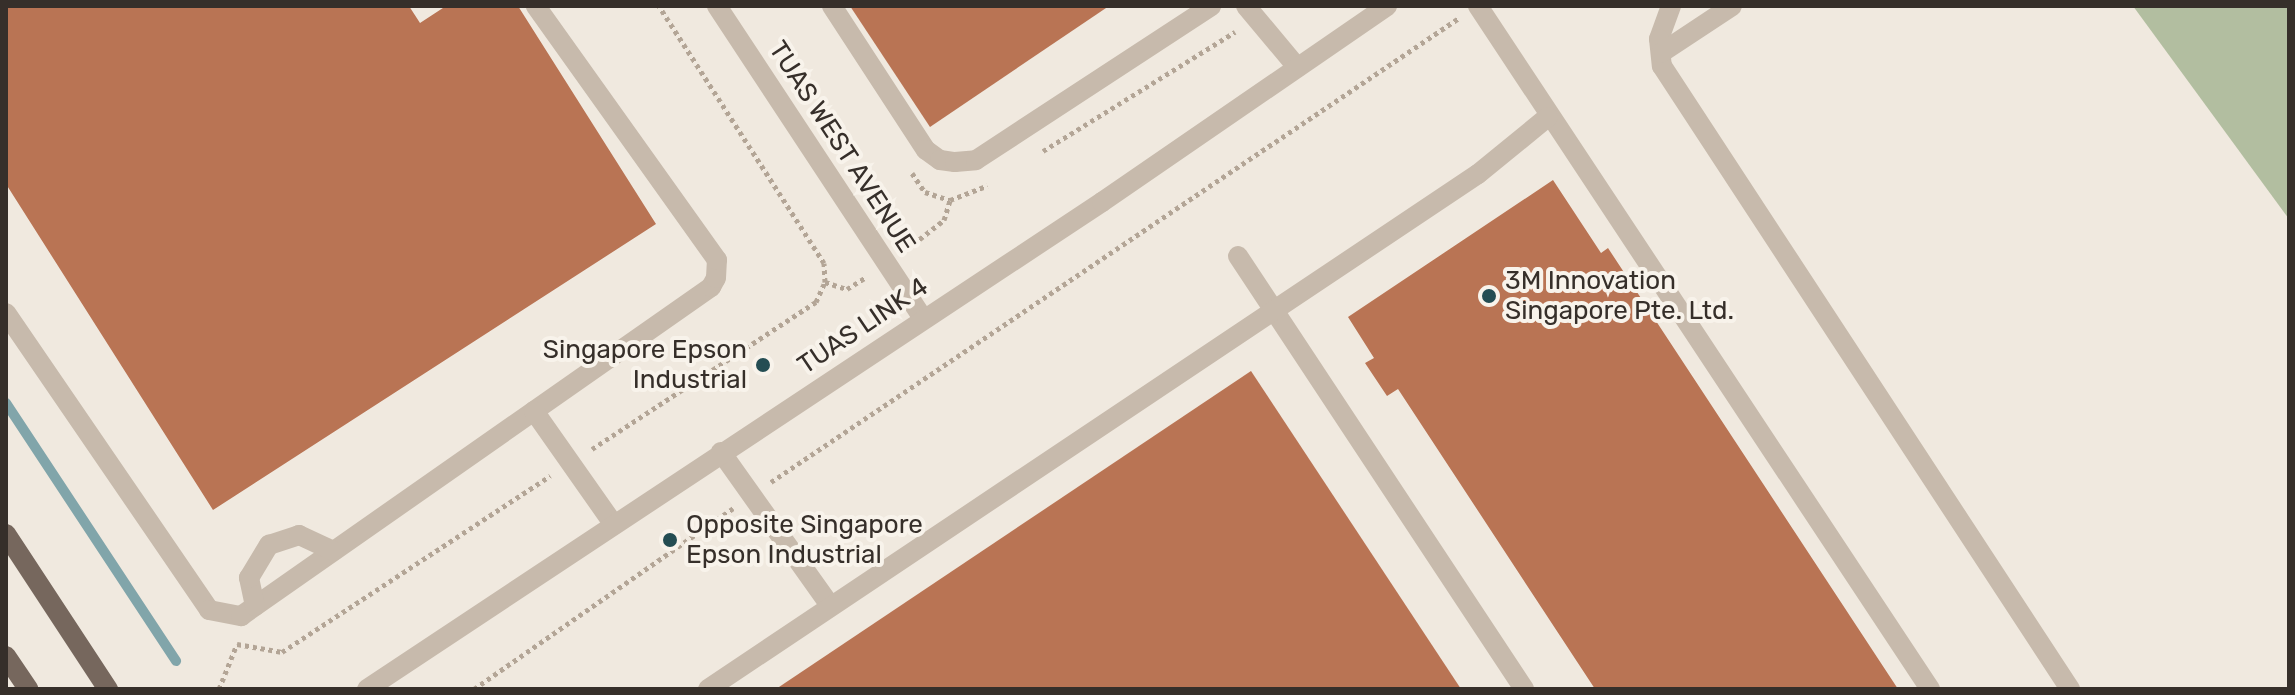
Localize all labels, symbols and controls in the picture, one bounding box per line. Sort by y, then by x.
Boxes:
street label: TUAS WEST AVENUE [761,35,923,259]
place label: 3M Innovation Singapore Pte. Ltd. [1505,265,1734,326]
street label: TUAS LINK 4 [792,271,934,381]
marker: 3M Innovation Singapore Pte. Ltd. [1480,287,1498,305]
place label: Singapore Epson Industrial [543,334,747,396]
marker: Singapore Epson Industrial [754,356,772,374]
place label: Opposite Singapore Epson Industrial [686,509,923,570]
marker: Opposite Singapore Epson Industrial [661,531,679,549]

